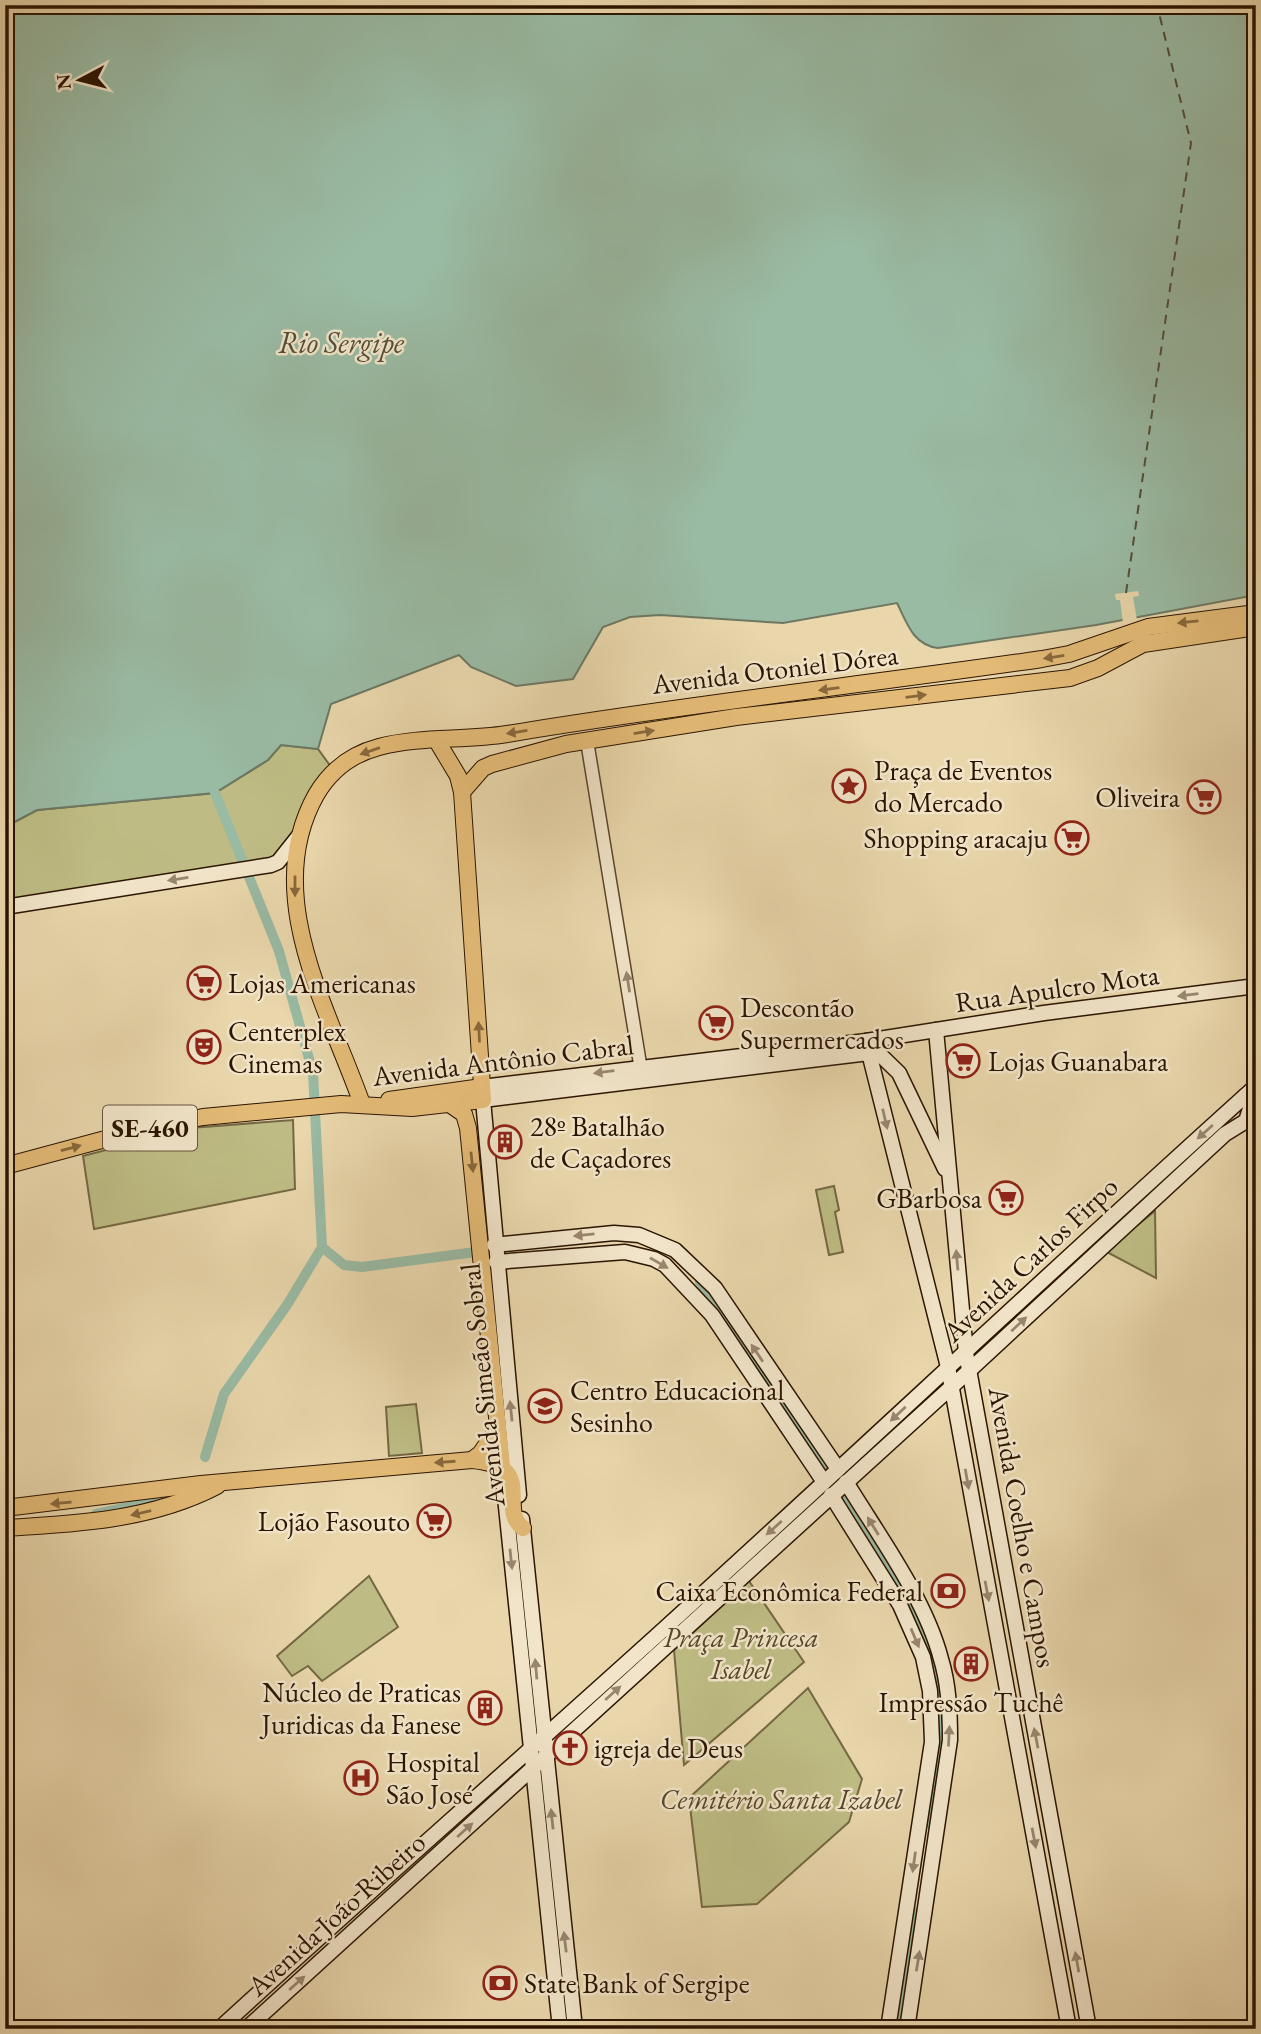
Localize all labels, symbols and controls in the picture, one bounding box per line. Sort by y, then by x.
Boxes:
north arrow [46,46,116,116]
text: N [50,72,77,91]
water label: Rio Sergipe [278,323,405,362]
one-way arrow [1177,616,1199,627]
street label: Avenida Otoniel Dórea [649,636,901,702]
one-way arrow [1043,652,1065,663]
one-way arrow [818,684,840,695]
one-way arrow [905,690,927,701]
one-way arrow [634,726,656,737]
one-way arrow [505,727,527,738]
one-way arrow [359,746,380,757]
place label: Praça de Eventos do Mercado [874,752,1052,820]
place icon: Praça de Eventos do Mercado [830,767,868,805]
supermarket icon: Oliveira [1185,778,1223,816]
place label: Oliveira [1095,779,1181,815]
supermarket icon: Shopping aracaju [1053,819,1091,857]
place label: Shopping aracaju [864,820,1048,856]
one-way arrow [167,874,189,885]
one-way arrow [289,875,301,897]
street label: Rua Apulcro Mota [953,956,1162,1020]
supermarket icon: Lojas Americanas [185,964,223,1002]
place label: Lojas Americanas [228,965,416,1001]
one-way arrow [622,971,633,993]
place label: Descontão Supermercados [740,989,904,1057]
one-way arrow [1177,989,1199,1000]
supermarket icon: Descontão Supermercados [697,1004,735,1042]
place label: Centerplex Cinemas [228,1013,346,1081]
one-way arrow [473,1021,484,1043]
street label: Avenida Antônio Cabral [369,1026,636,1094]
theatre icon: Centerplex Cinemas [185,1028,223,1066]
supermarket icon: Lojas Guanabara [944,1042,982,1080]
place label: Lojas Guanabara [988,1043,1169,1079]
one-way arrow [592,1067,614,1078]
road number: SE-460 [103,1106,197,1150]
place label: 28º Batalhão de Caçadores [530,1108,671,1176]
one-way arrow [880,1108,891,1130]
building icon: 28º Batalhão de Caçadores [486,1123,524,1161]
one-way arrow [1197,1123,1214,1139]
one-way arrow [60,1142,82,1153]
one-way arrow [466,1151,477,1173]
street label: Avenida Carlos Firpo [934,1168,1125,1350]
supermarket icon: GBarbosa [987,1179,1025,1217]
place label: GBarbosa [876,1180,983,1216]
one-way arrow [572,1230,594,1241]
one-way arrow [951,1249,962,1271]
one-way arrow [650,1257,669,1269]
street label: Avenida Simeão Sobral [451,1261,513,1509]
one-way arrow [1010,1316,1028,1332]
one-way arrow [751,1343,764,1363]
place label: Centro Educacional Sesinho [570,1372,784,1440]
street label: Avenida Coelho e Campos [980,1383,1065,1670]
school or university icon: Centro Educacional Sesinho [526,1387,564,1425]
one-way arrow [505,1400,516,1422]
one-way arrow [889,1406,907,1422]
one-way arrow [434,1457,456,1468]
one-way arrow [962,1468,973,1490]
one-way arrow [49,1497,71,1508]
supermarket icon: Lojão Fasouto [415,1502,453,1540]
place label: Lojão Fasouto [258,1503,410,1539]
one-way arrow [130,1508,152,1519]
one-way arrow [867,1517,880,1536]
one-way arrow [766,1519,783,1535]
one-way arrow [506,1548,517,1570]
bank icon: Caixa Econômica Federal [929,1572,967,1610]
place label: Caixa Econômica Federal [655,1573,923,1609]
one-way arrow [982,1580,993,1602]
park label: Praça Princesa Isabel [663,1619,819,1687]
one-way arrow [909,1628,921,1648]
building icon: Impressão Tuchê [952,1645,990,1683]
one-way arrow [530,1658,541,1680]
place label: Núcleo de Praticas Juridicas da Fanese [259,1674,461,1742]
place label: Impressão Tuchê [878,1684,1064,1720]
one-way arrow [604,1685,621,1701]
building icon: Núcleo de Praticas Juridicas da Fanese [466,1689,504,1727]
one-way arrow [944,1725,955,1747]
one-way arrow [1030,1727,1041,1749]
church icon: igreja de Deus [551,1729,589,1767]
place label: igreja de Deus [594,1730,743,1766]
place label: Hospital São José [386,1744,480,1812]
hospital icon: Hospital São José [342,1759,380,1797]
park label: Cemitério Santa Izabel [660,1781,903,1817]
one-way arrow [546,1808,557,1830]
one-way arrow [456,1822,473,1838]
street label: Avenida João Ribeiro [238,1824,433,2004]
one-way arrow [1029,1827,1040,1849]
one-way arrow [908,1851,919,1873]
one-way arrow [560,1930,571,1952]
one-way arrow [913,1950,924,1972]
one-way arrow [1071,1950,1082,1972]
bank icon: State Bank of Sergipe [481,1964,519,2002]
place label: State Bank of Sergipe [524,1965,750,2001]
one-way arrow [288,1976,305,1991]

